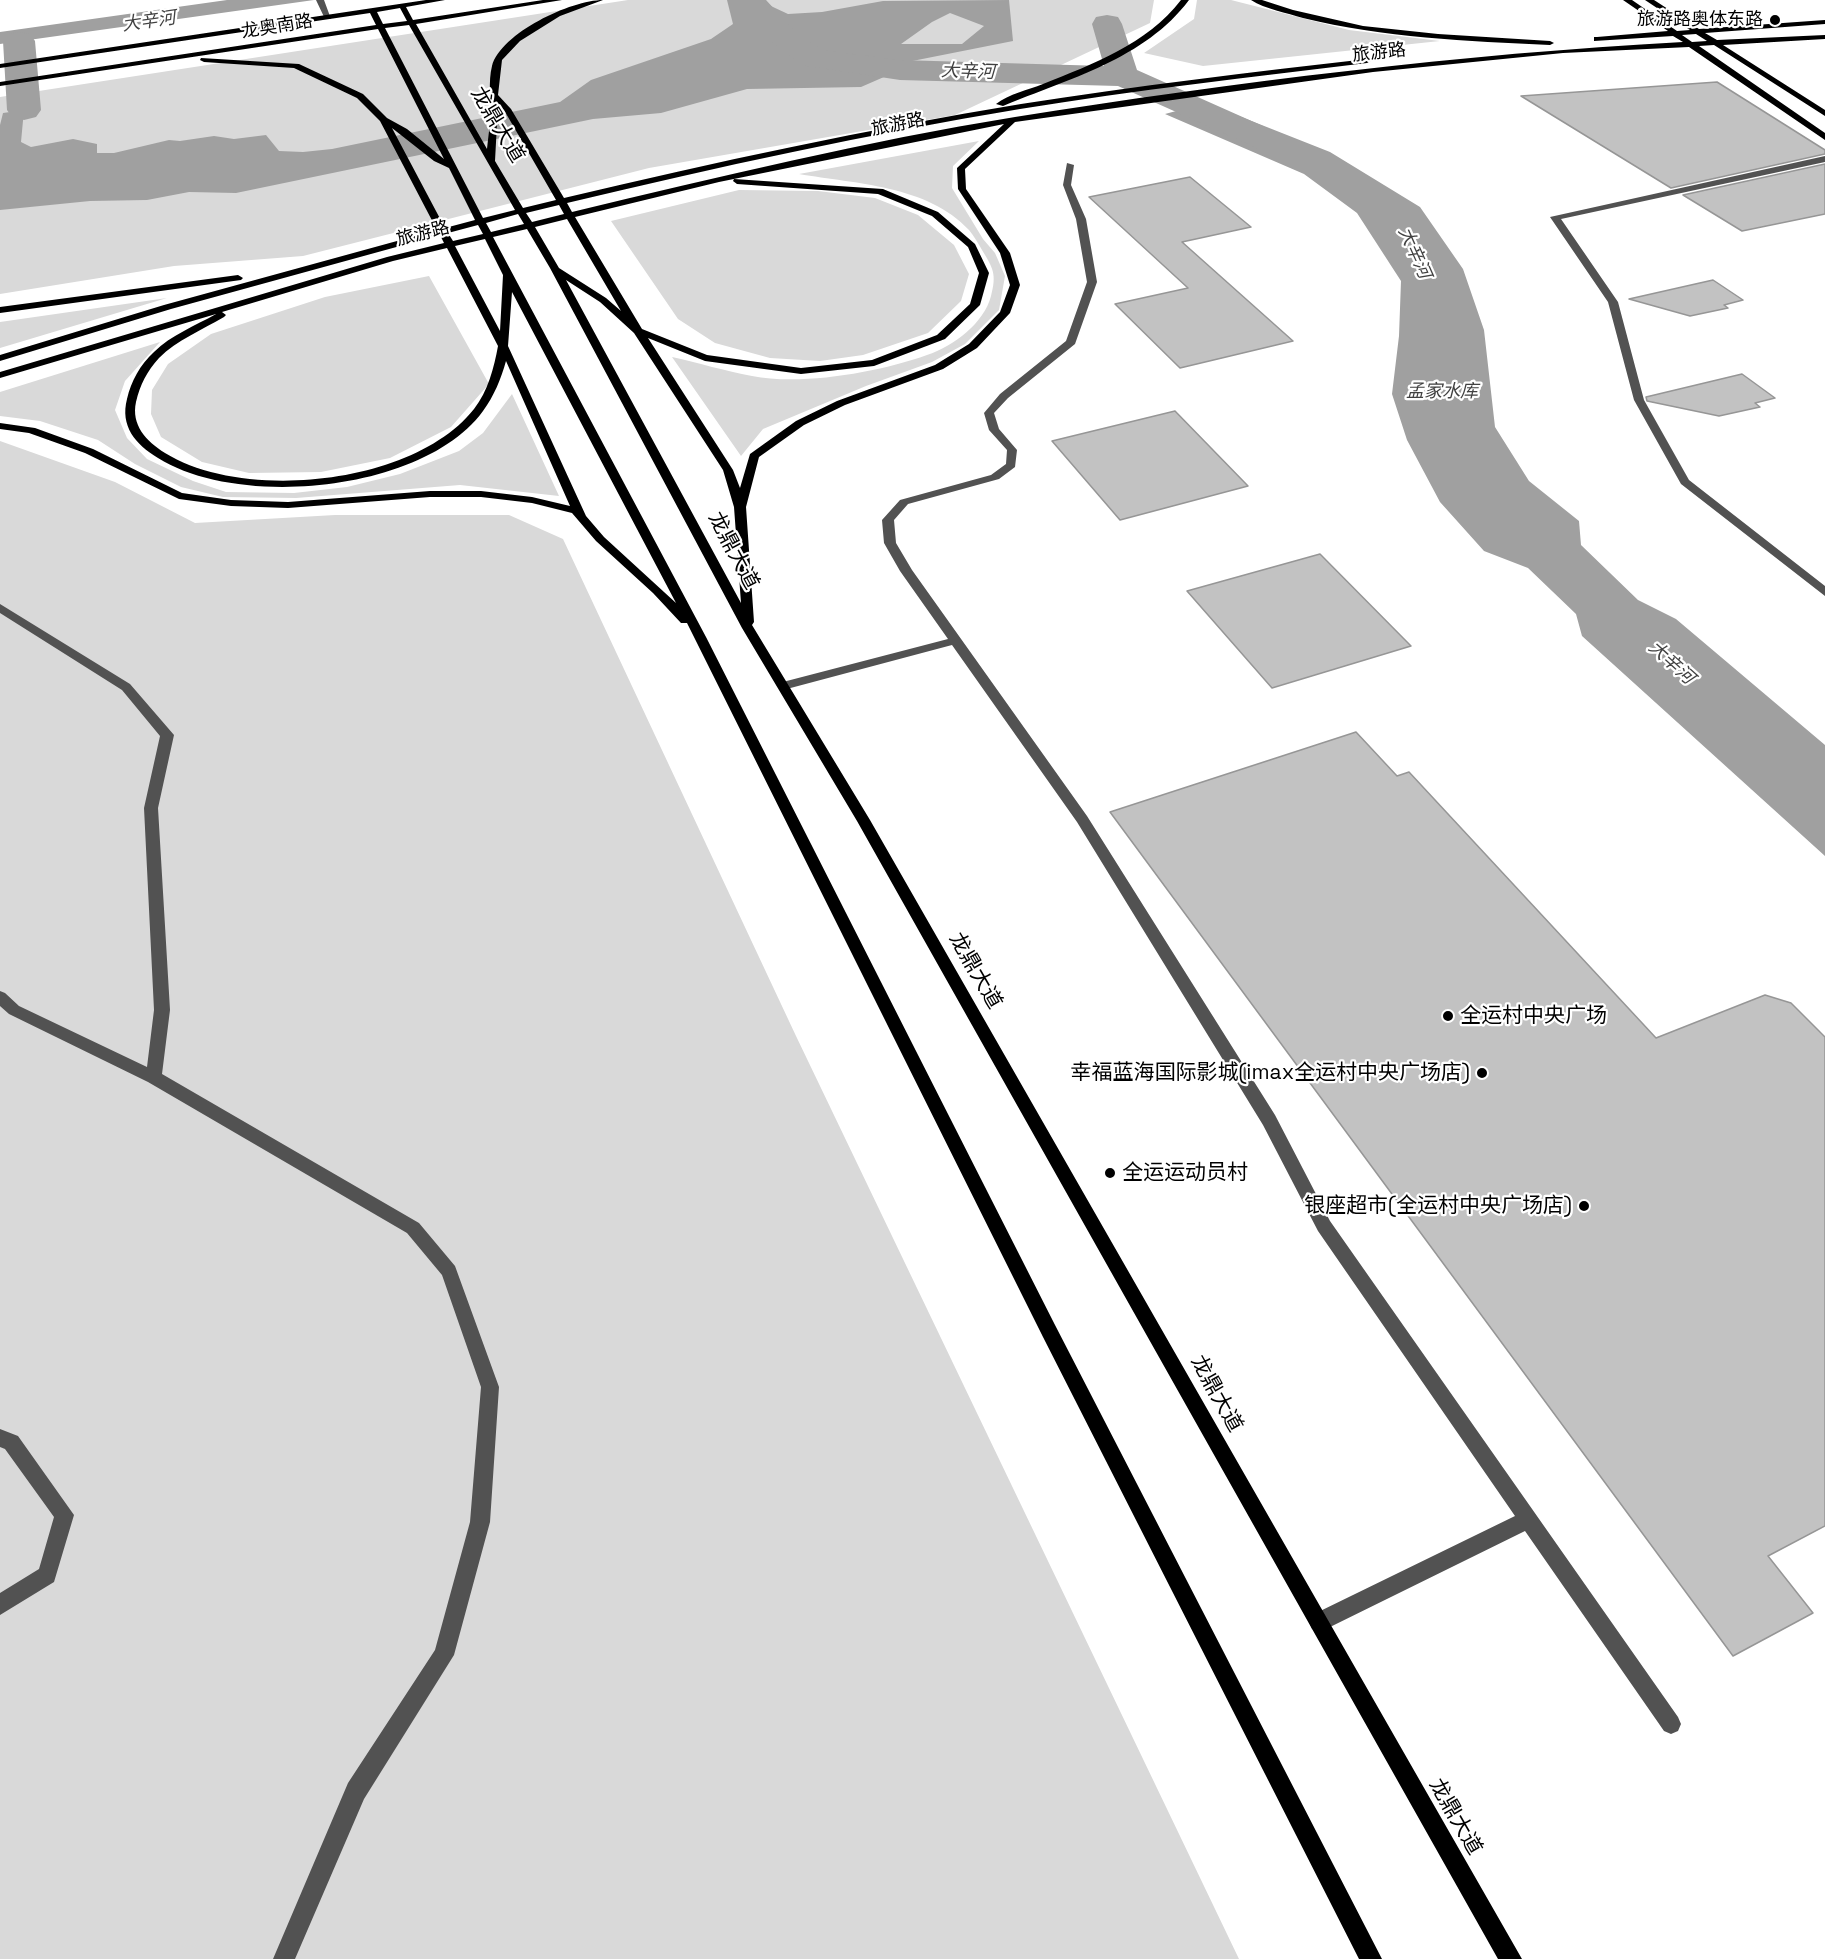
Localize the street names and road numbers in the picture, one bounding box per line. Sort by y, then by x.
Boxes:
street label: 龙奥南路 [240,11,314,43]
street label: 旅游路 [1351,39,1407,67]
street label: 龙鼎大道 [465,83,529,167]
street label: 旅游路 [869,109,927,141]
street label: 旅游路 [394,217,452,251]
street label: 龙鼎大道 [702,508,764,594]
street label: 龙鼎大道 [943,928,1007,1014]
street label: 龙鼎大道 [1185,1351,1247,1437]
street label: 龙鼎大道 [1423,1774,1487,1860]

